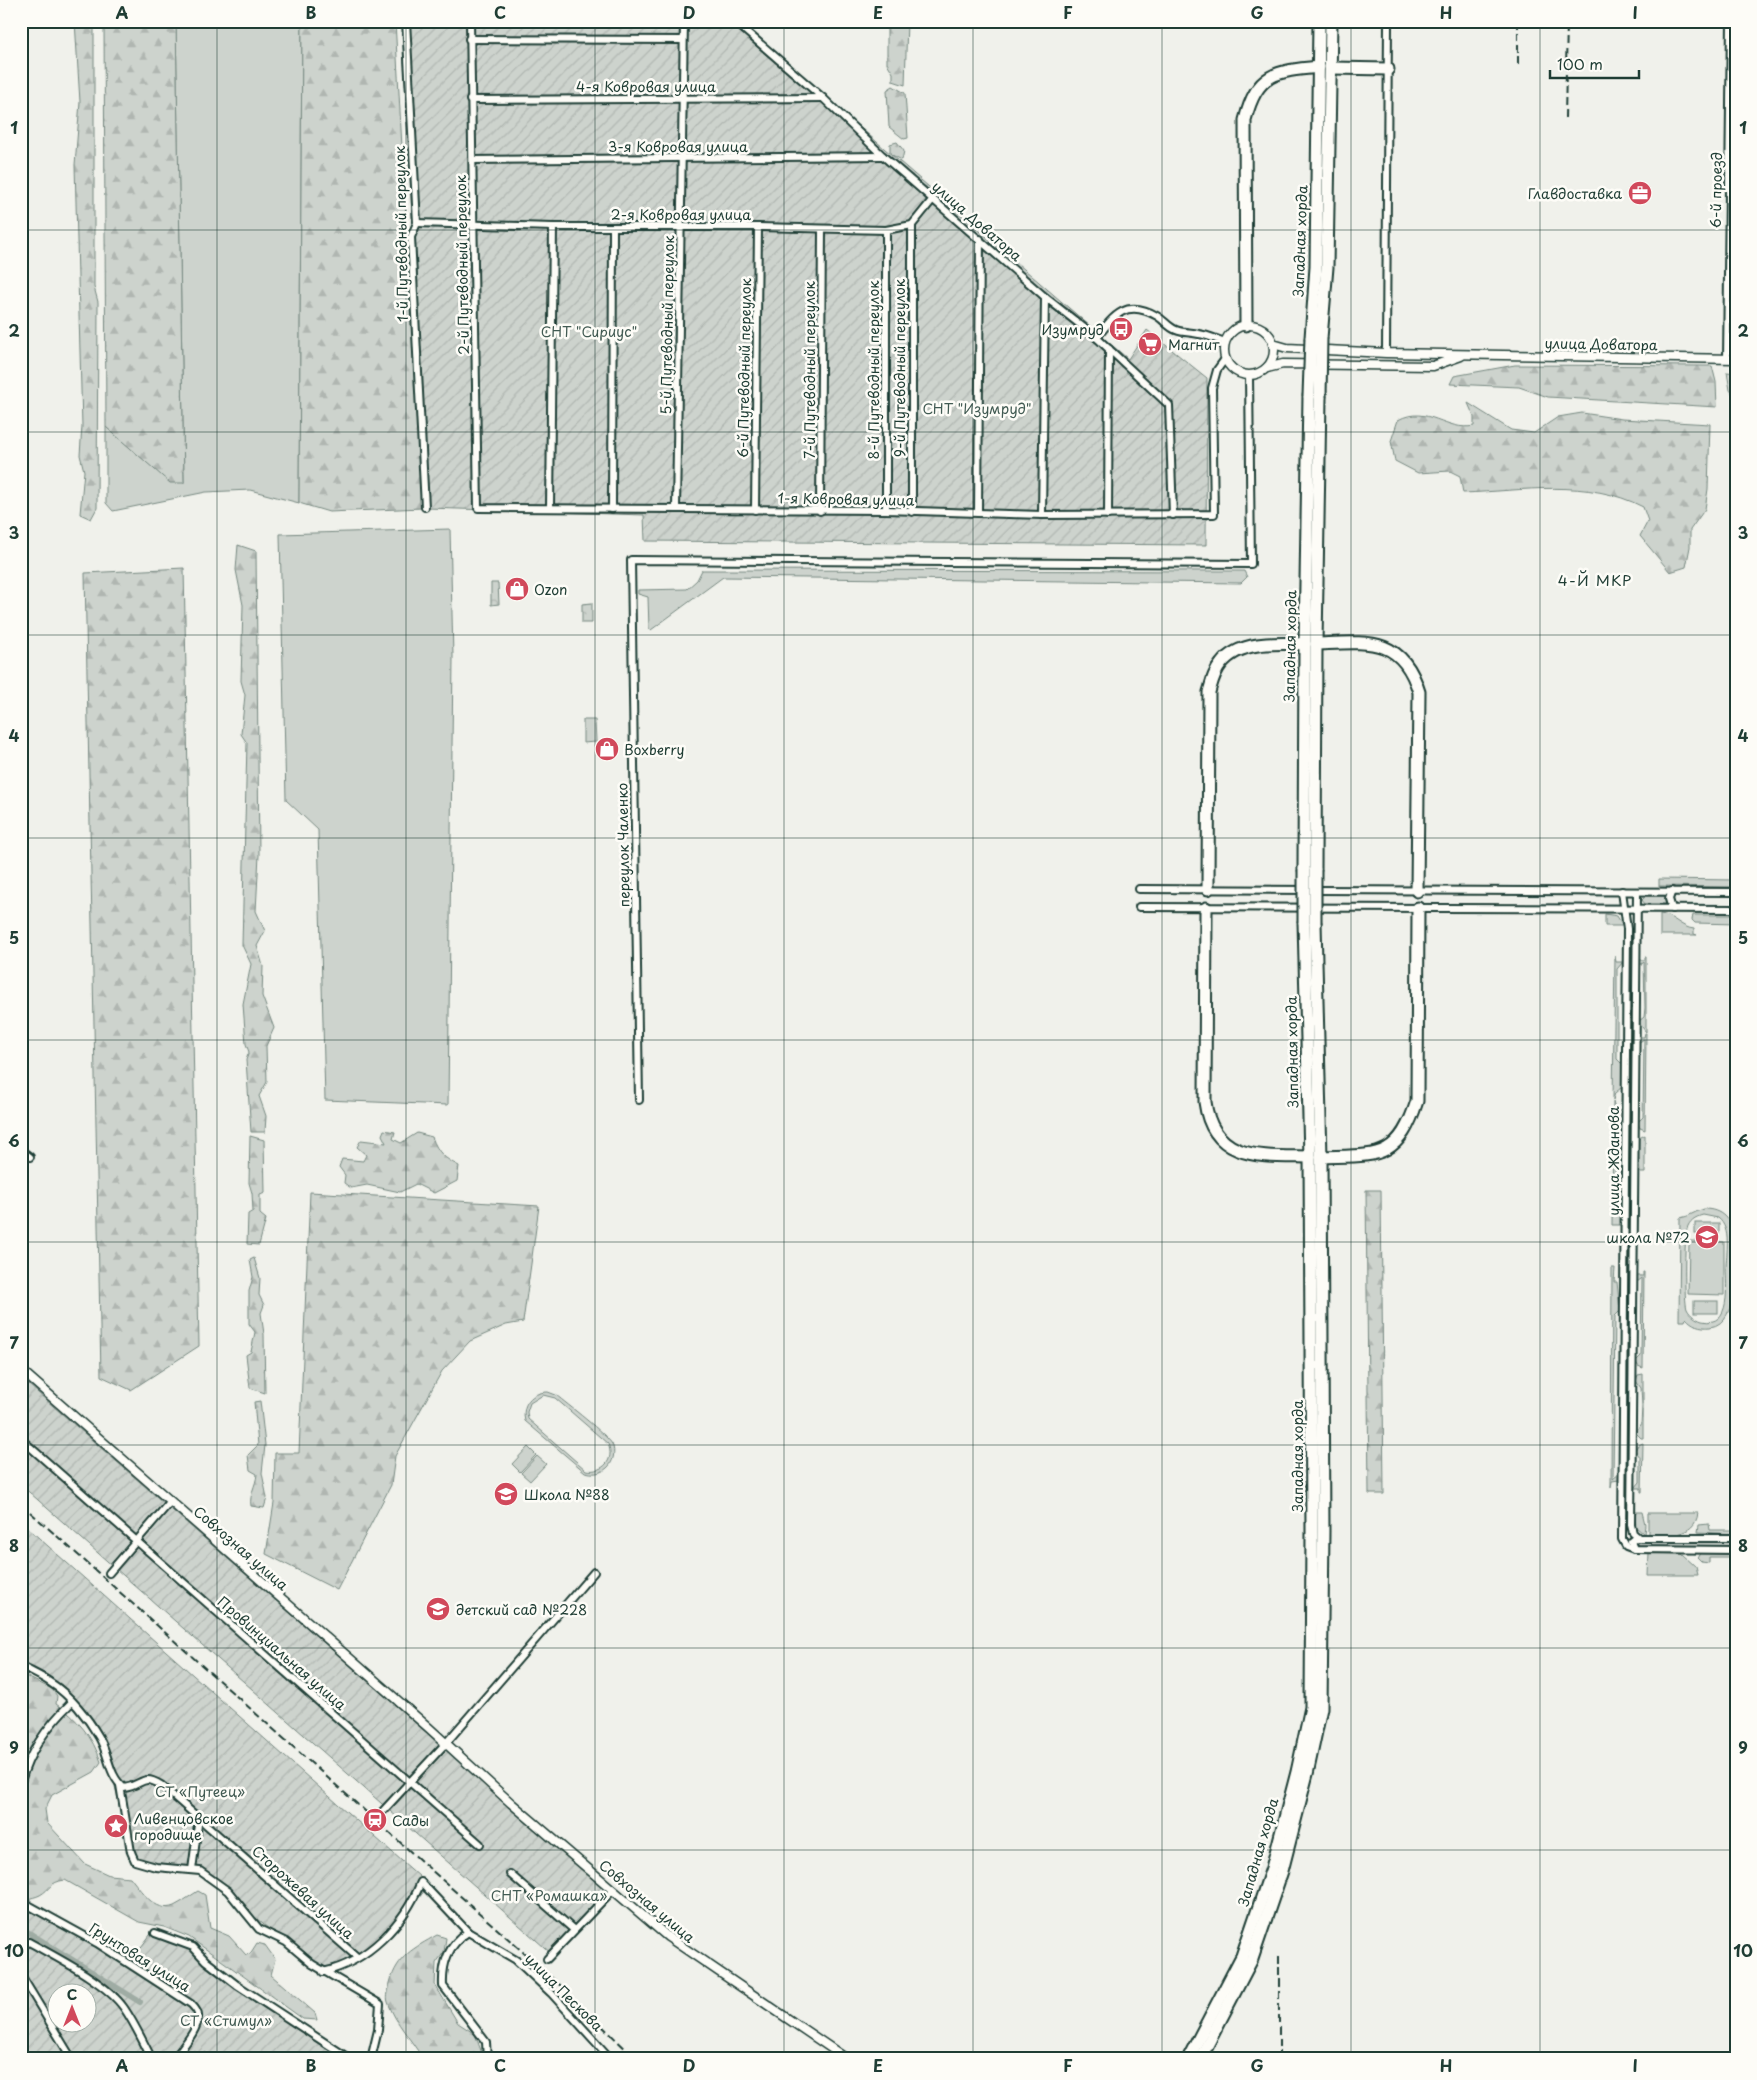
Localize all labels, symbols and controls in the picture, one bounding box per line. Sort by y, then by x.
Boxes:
text: A [116,0,129,24]
text: B [306,0,317,24]
text: C [494,0,506,24]
text: D [683,0,695,24]
text: E [873,0,883,24]
text: F [1063,0,1073,24]
text: G [1250,0,1264,24]
text: H [1440,0,1452,24]
text: I [1632,0,1638,24]
scale bar [1550,48,1638,80]
text: 100 m [1557,52,1603,75]
street label: 4-я Ковровая улица [576,76,716,97]
text: 1 [10,115,18,139]
text: 1 [1739,115,1747,139]
street label: 3-я Ковровая улица [608,136,748,157]
street label: 1-й Путеводный переулок [389,145,413,322]
street label: 6-й проезд [1705,152,1727,228]
street label: 2-й Путеводный переулок [450,174,474,355]
street label: улица Доватора [927,176,1027,266]
office icon: Главдоставка [1627,180,1653,206]
place label: Главдоставка [1528,183,1622,204]
street label: Западная хорда [1288,184,1312,297]
street label: 2-я Ковровая улица [611,204,751,225]
street label: 5-й Путеводный переулок [655,235,679,415]
street label: 6-й Путеводный переулок [732,277,756,458]
street label: 9-й Путеводный переулок [889,278,910,457]
street label: 8-й Путеводный переулок [863,280,884,459]
street label: 7-й Путеводный переулок [799,281,820,459]
bus stop icon: Изумруд [1108,316,1134,342]
text: 2 [8,318,20,342]
text: 2 [1737,318,1749,342]
place label: Изумруд [1041,319,1104,340]
park label: СНТ "Сириус" [541,321,637,342]
supermarket icon: Магнит [1137,331,1163,357]
street label: улица Доватора [1544,333,1658,355]
place label: Магнит [1168,334,1220,355]
park label: СНТ "Изумруд" [922,398,1032,419]
street label: 1-я Ковровая улица [777,487,915,511]
text: 3 [9,520,19,544]
text: 3 [1738,520,1748,544]
district label: 4-Й МКР [1558,568,1632,591]
shop icon: Ozon [504,576,530,602]
place label: Ozon [534,579,567,600]
street label: Западная хорда [1279,590,1301,702]
text: 4 [9,723,20,747]
text: 4 [1738,723,1749,747]
shop icon: Boxberry [594,736,620,762]
place label: Boxberry [624,739,684,760]
street label: переулок Чаленко [611,782,635,907]
text: 5 [9,925,19,949]
text: 5 [1738,925,1748,949]
street label: Западная хорда [1281,996,1303,1108]
street label: улица Жданова [1603,1106,1624,1216]
text: 6 [8,1128,20,1152]
text: 6 [1737,1128,1749,1152]
school or university icon: школа №72 [1694,1224,1720,1250]
place label: школа №72 [1606,1227,1690,1248]
text: 7 [9,1330,19,1354]
text: 7 [1738,1330,1748,1354]
street label: Западная хорда [1287,1400,1308,1512]
school or university icon: Школа №88 [493,1481,519,1507]
place label: Школа №88 [524,1484,610,1505]
street label: Совхозная улица [189,1501,293,1595]
text: 8 [9,1533,19,1557]
text: 8 [1738,1533,1748,1557]
street label: Провинциальная улица [213,1591,351,1715]
school or university icon: детский сад №228 [425,1596,451,1622]
place label: детский сад №228 [456,1599,587,1620]
text: 9 [9,1735,19,1759]
text: 9 [1738,1735,1748,1759]
park label: СТ «Путеец» [155,1781,245,1802]
street label: Западная хорда [1232,1795,1284,1909]
station icon: Сады [362,1807,388,1833]
place label: Ливенцовское городище [134,1808,234,1845]
place label: Сады [392,1810,429,1831]
place icon: Ливенцовское городище [103,1813,129,1839]
street label: Сторожевая улица [247,1840,359,1944]
street label: Совхозная улица [594,1855,700,1948]
park label: СНТ «Ромашка» [491,1885,607,1906]
street label: Грунтовая улица [85,1917,195,1997]
text: 10 [4,1938,24,1962]
text: 10 [1733,1938,1753,1962]
street label: улица Пескова [520,1948,608,2036]
north arrow [48,1982,98,2032]
text: С [67,1984,77,2005]
park label: СТ «Стимул» [180,2010,272,2031]
text: A [116,2053,129,2077]
text: B [306,2053,317,2077]
text: C [494,2053,506,2077]
text: D [683,2053,695,2077]
text: E [873,2053,883,2077]
text: F [1063,2053,1073,2077]
text: G [1250,2053,1264,2077]
text: H [1440,2053,1452,2077]
text: I [1632,2053,1638,2077]

